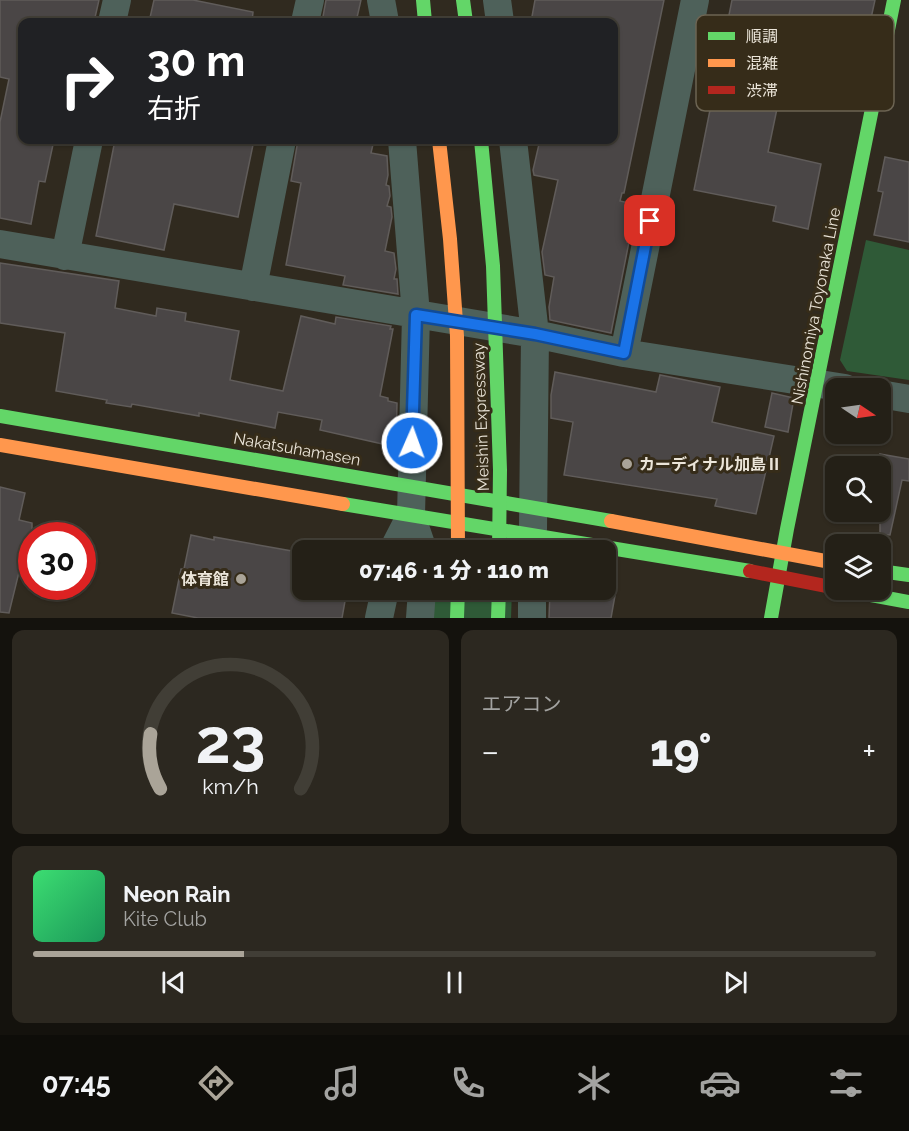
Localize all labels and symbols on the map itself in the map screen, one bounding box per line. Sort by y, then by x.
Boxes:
legend [696,15,894,111]
text: 順調 [746,27,778,46]
text: 混雑 [746,54,778,73]
text: 渋滞 [746,81,778,100]
pin [624,195,675,246]
street label: Nishinomiya Toyonaka Line [788,206,844,406]
street label: Meishin Expressway [469,342,493,491]
north arrow [825,378,891,444]
position arrow [380,411,444,475]
street label: Nakatsuhamasen [232,428,362,470]
place label: カーディナル加島Ⅱ [639,455,782,474]
marker: カーディナル加島Ⅱ [620,457,634,471]
speed limit sign: 30 [18,522,96,600]
place label: 体育館 [181,570,229,589]
marker: 体育館 [234,572,248,586]

